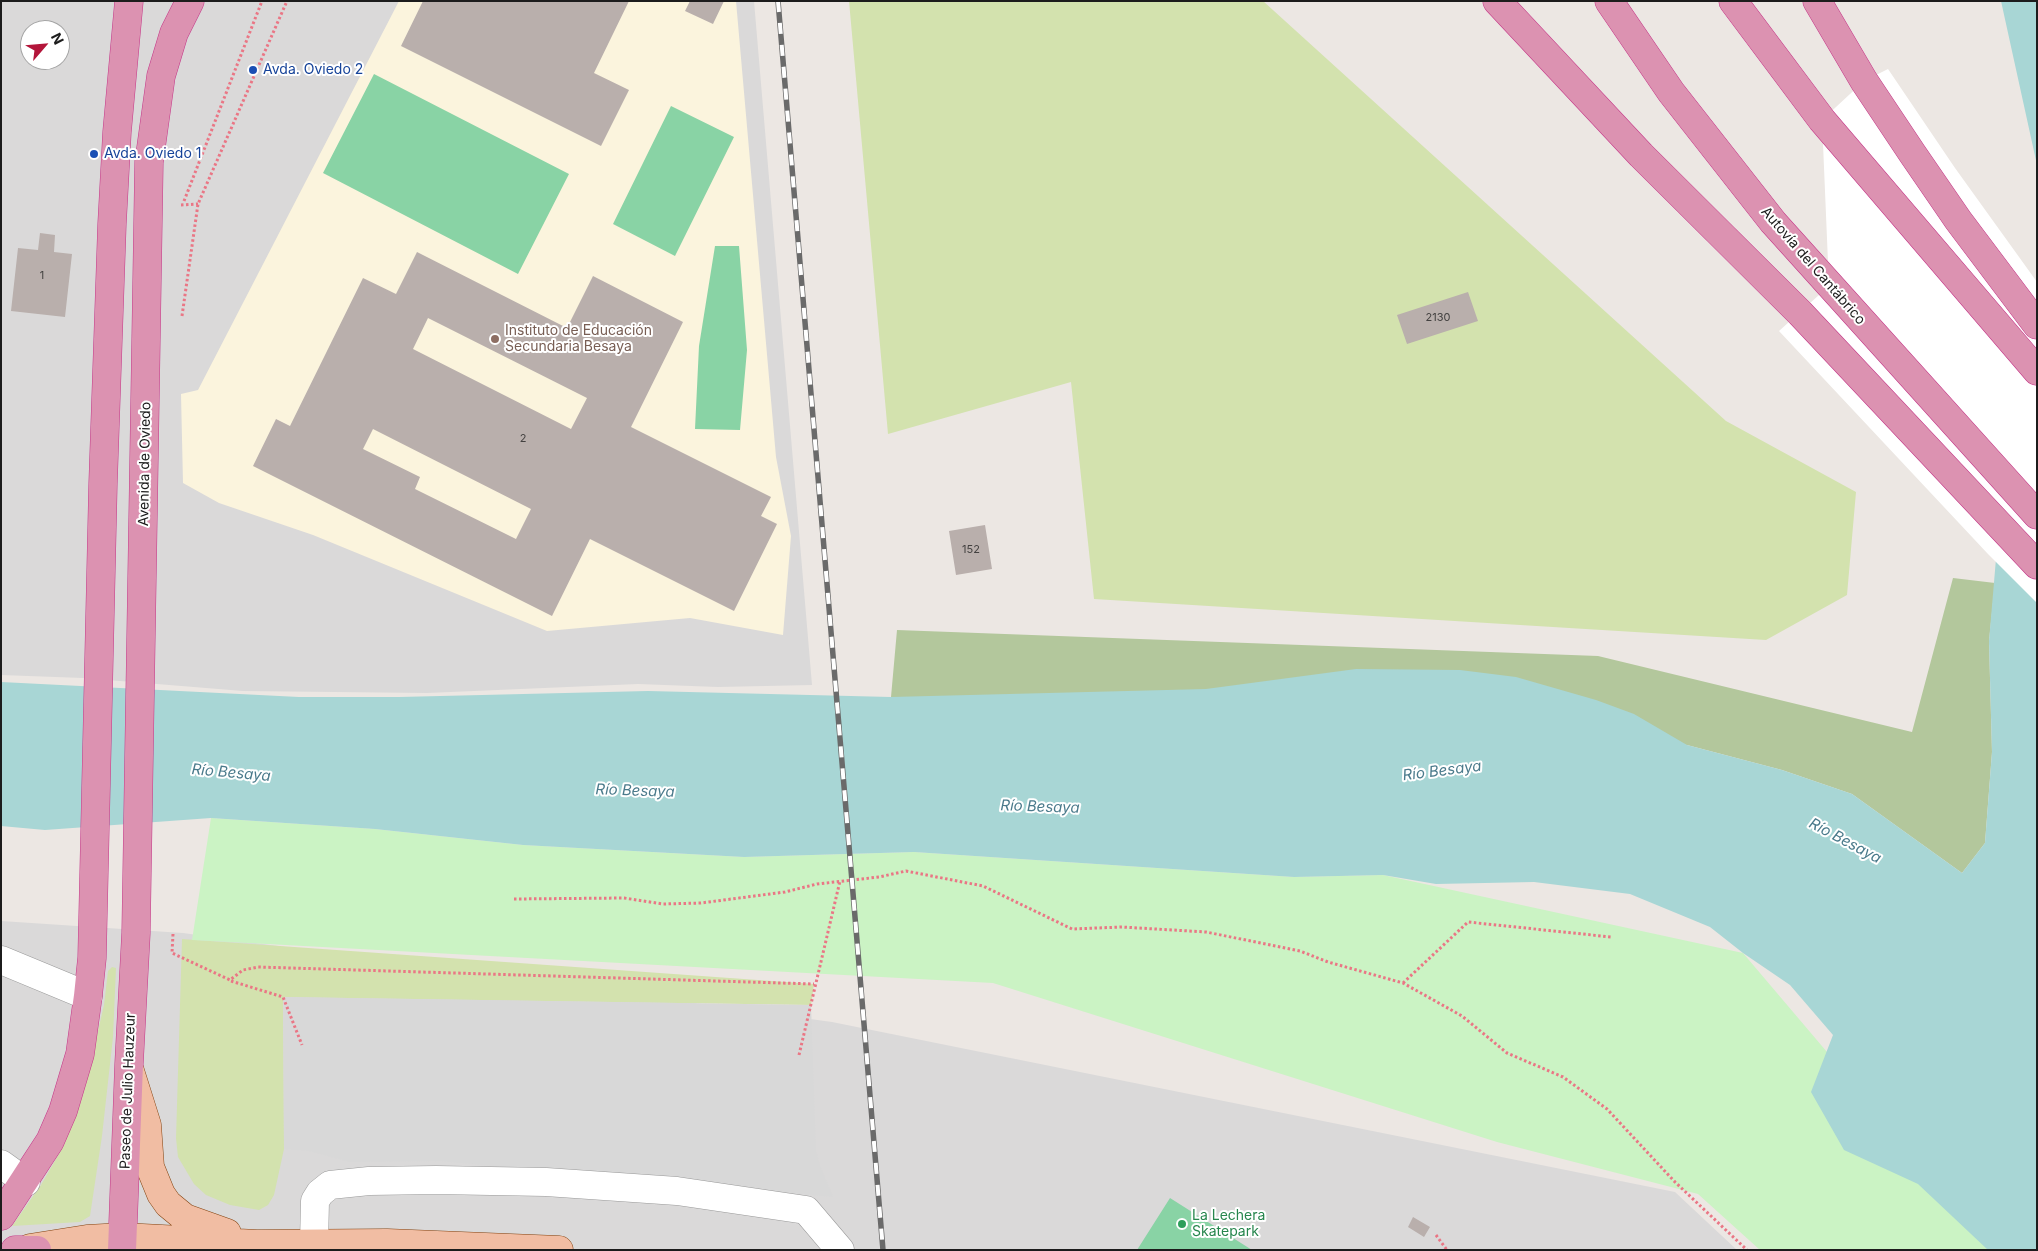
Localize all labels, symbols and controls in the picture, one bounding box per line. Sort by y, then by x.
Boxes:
north arrow [20,20,70,70]
text: N [48,30,68,47]
place label: Avda. Oviedo 2 [263,62,363,78]
marker: Avda. Oviedo 2 [247,64,259,76]
place label: Avda. Oviedo 1 [104,146,201,162]
marker: Avda. Oviedo 1 [88,148,100,160]
street label: Autovía del Cantábrico [1757,204,1869,328]
house number: 1 [40,269,44,283]
house number: 2130 [1426,311,1450,325]
place label: Instituto de Educación Secundaria Besaya [505,323,652,356]
marker: Instituto de Educación Secundaria Besaya [489,333,501,345]
street label: Avenida de Oviedo [136,402,154,526]
house number: 2 [520,432,526,446]
house number: 152 [962,543,980,557]
water label: Río Besaya [1402,757,1482,785]
water label: Río Besaya [191,761,271,785]
water label: Río Besaya [595,781,675,801]
water label: Río Besaya [1000,797,1080,817]
water label: Río Besaya [1806,814,1884,868]
street label: Paseo de Julio Hauzeur [117,1012,139,1170]
place label: La Lechera Skatepark [1192,1208,1265,1240]
marker: La Lechera Skatepark [1176,1218,1188,1230]

